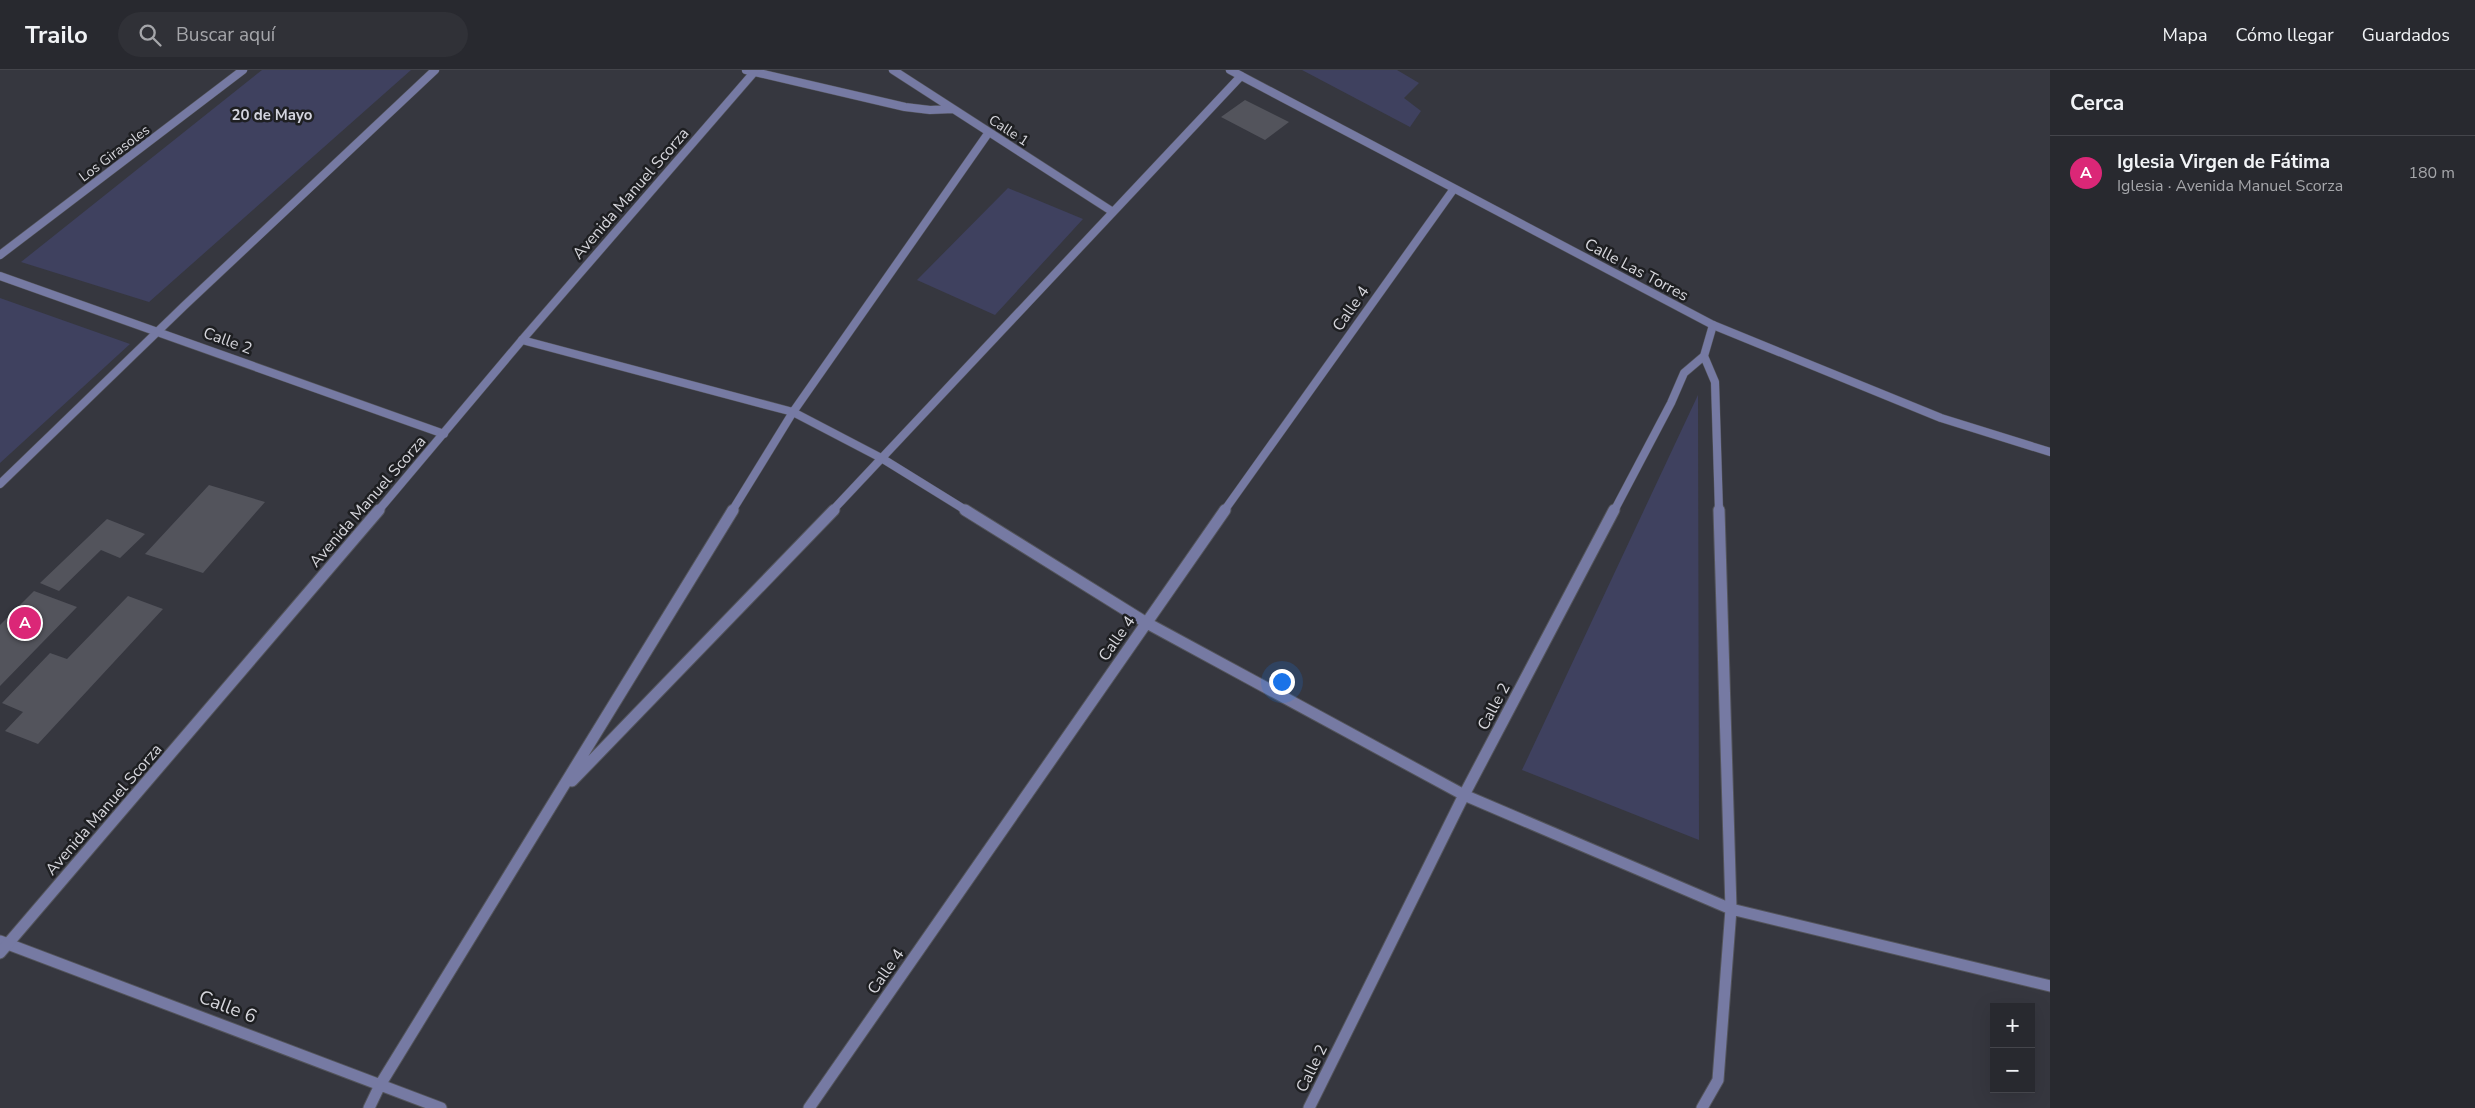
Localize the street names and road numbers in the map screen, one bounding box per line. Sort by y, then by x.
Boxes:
street label: Calle 1 [985,110,1032,150]
street label: Los Girasoles [75,120,154,186]
street label: Avenida Manuel Scorza [567,123,694,264]
street label: Calle Las Torres [1581,233,1692,307]
street label: Calle 4 [1327,281,1375,336]
street label: Calle 2 [200,322,255,360]
street label: Avenida Manuel Scorza [304,431,431,572]
street label: Calle 4 [1093,611,1141,666]
street label: Calle 2 [1472,679,1515,734]
street label: Avenida Manuel Scorza [40,739,167,880]
street label: Calle 4 [862,944,910,999]
street label: Calle 6 [195,984,260,1030]
street label: Calle 2 [1291,1041,1333,1096]

